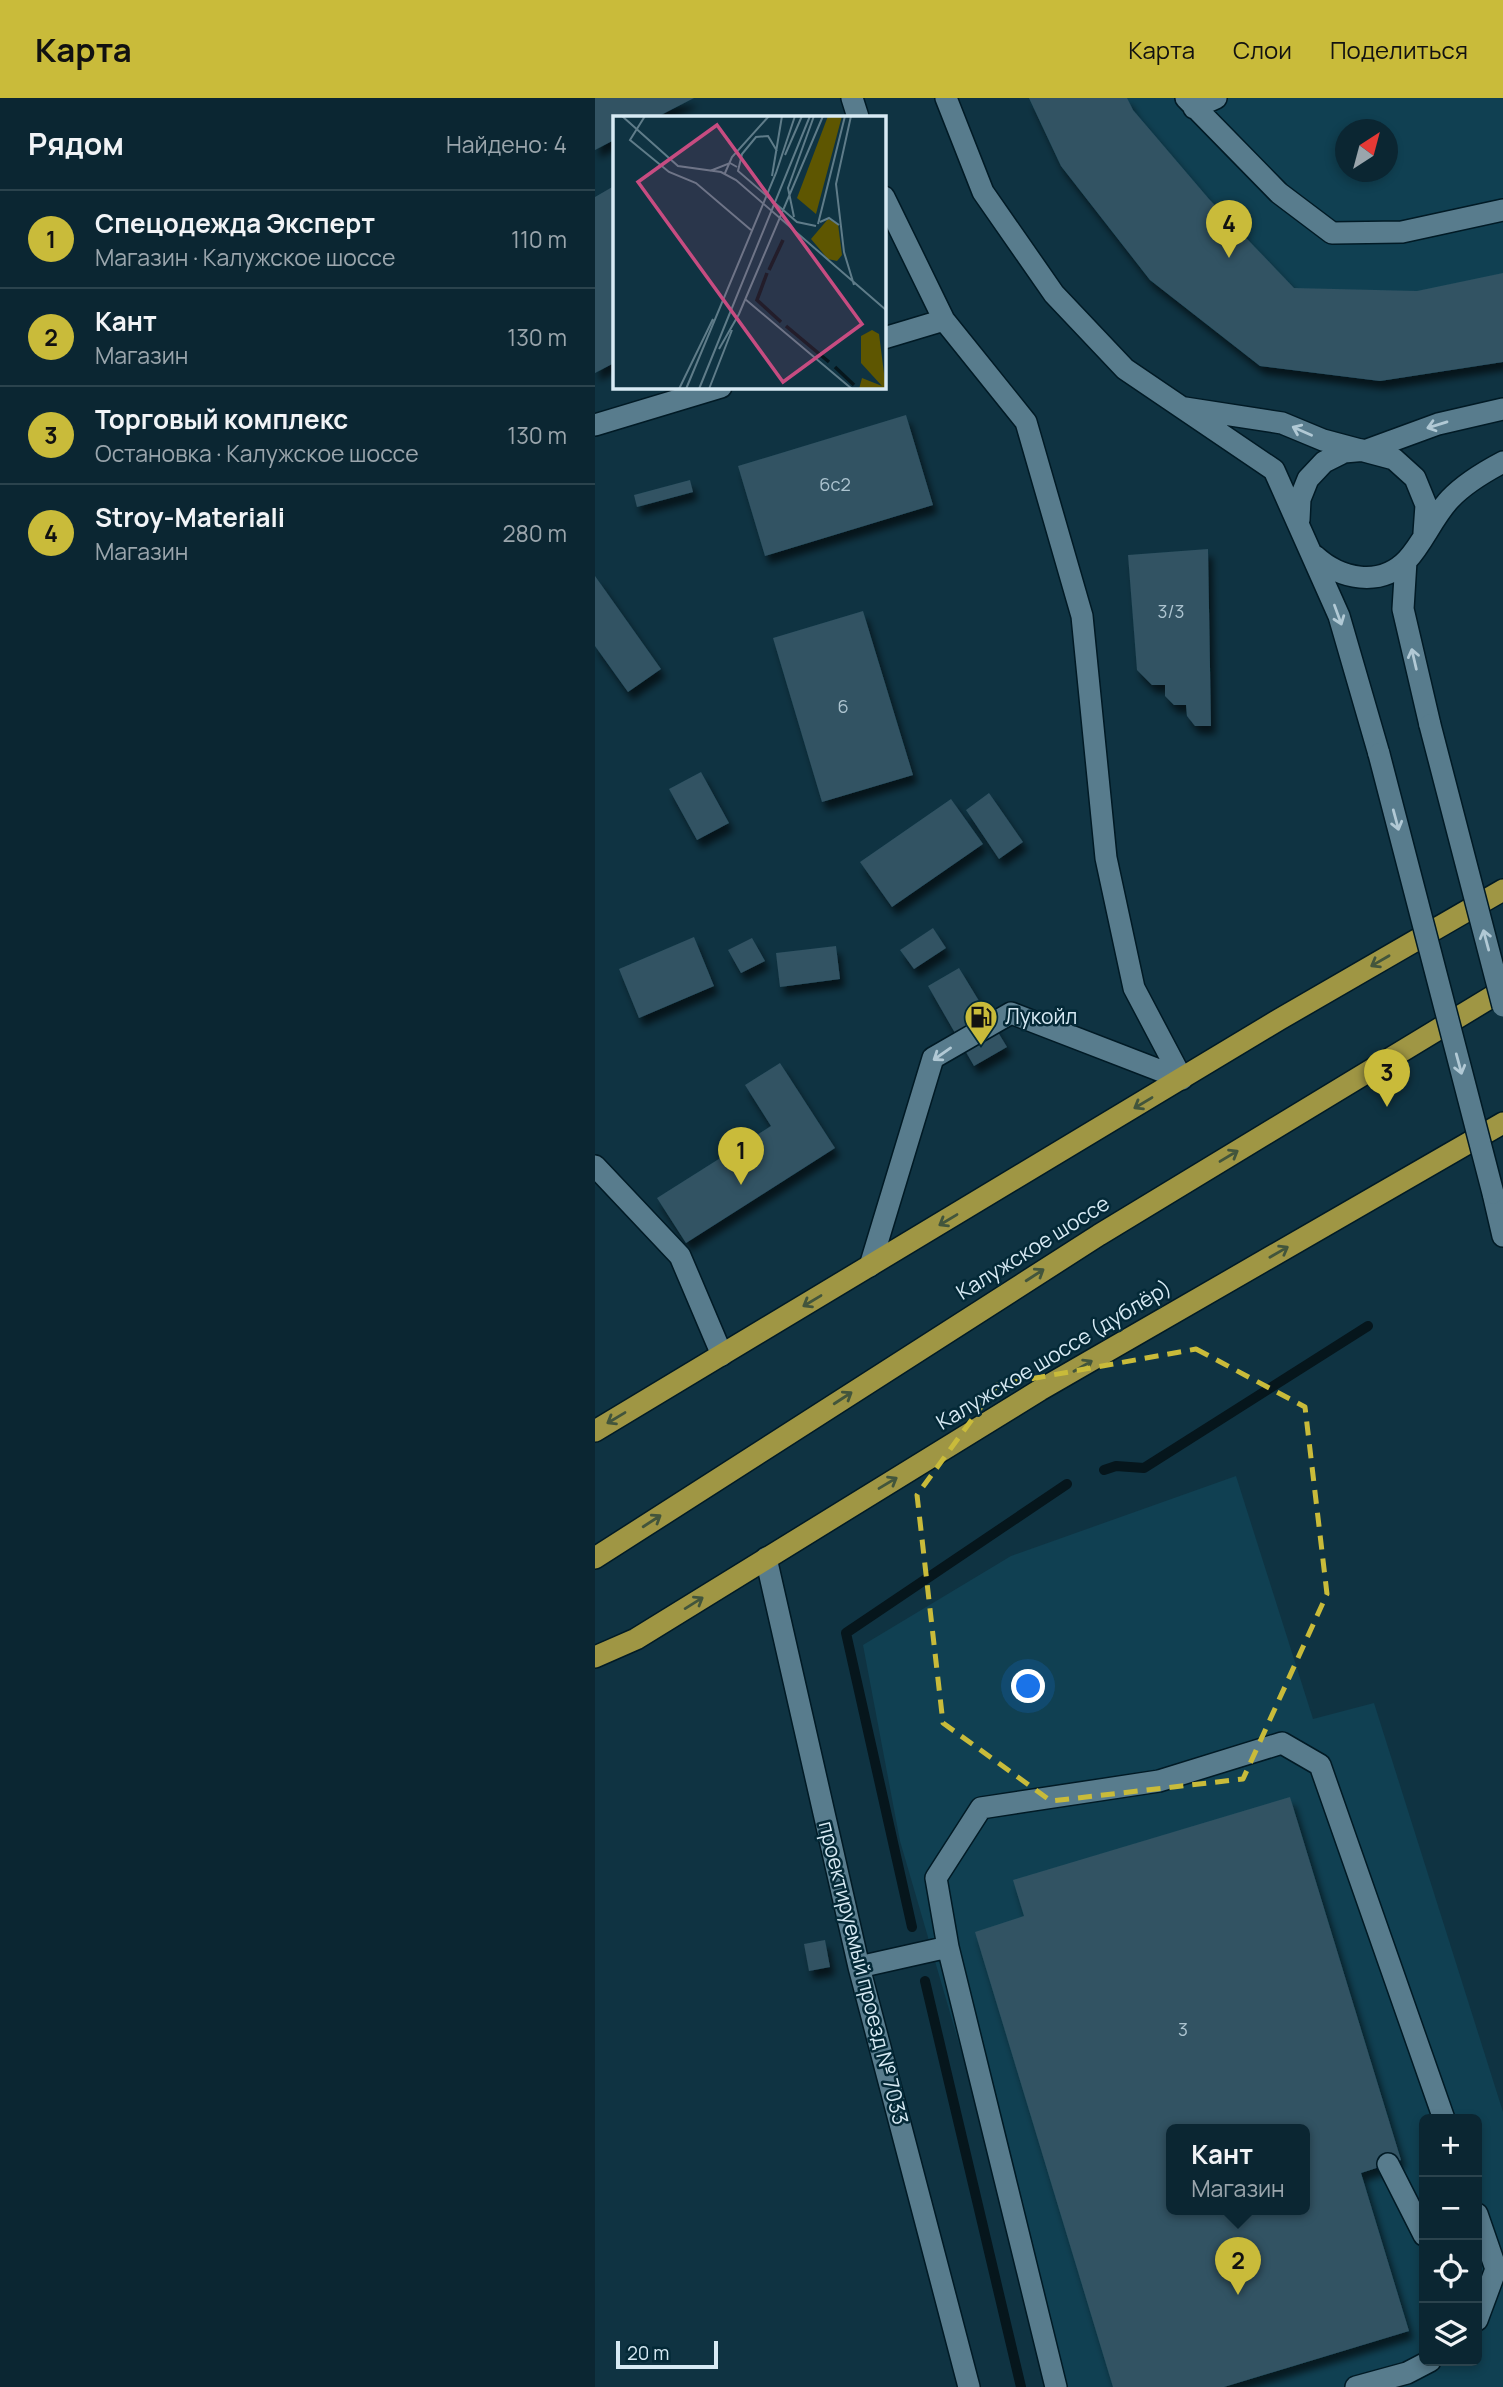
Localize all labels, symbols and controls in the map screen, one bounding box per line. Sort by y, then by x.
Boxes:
text: Карта [35,27,132,72]
text: Карта [1128,33,1195,66]
text: Слои [1233,33,1292,66]
text: Поделиться [1330,33,1468,66]
inset map [613,116,885,388]
north arrow [1335,119,1398,182]
text: Рядом [28,123,124,164]
text: Найдено: 4 [446,128,567,160]
pin: 4 [1206,200,1252,258]
text: Спецодежда Эксперт [95,205,375,241]
text: 1 [46,223,56,255]
text: 110 m [511,223,567,255]
text: Магазин · Калужское шоссе [95,241,395,273]
text: Кант [95,303,157,339]
text: 2 [44,321,58,353]
text: 130 m [507,321,567,353]
text: Магазин [95,339,188,371]
text: Торговый комплекс [95,401,348,437]
text: 3 [44,419,58,451]
text: 130 m [507,419,567,451]
one-way arrow [1426,420,1448,433]
one-way arrow [1292,424,1313,437]
text: Остановка · Калужское шоссе [95,437,419,469]
house number: 6с2 [819,472,851,496]
text: Stroy-Materiali [95,499,285,535]
text: 4 [44,517,58,549]
text: 280 m [502,517,567,549]
text: Магазин [95,535,188,567]
house number: 3/3 [1158,599,1184,623]
one-way arrow [1332,604,1345,625]
one-way arrow [1407,648,1421,671]
house number: 6 [837,694,849,718]
one-way arrow [1390,808,1403,831]
one-way arrow [1479,929,1492,952]
one-way arrow [1371,954,1391,968]
fuel station icon: Лукойл [962,998,1000,1047]
place label: Лукойл [1005,1002,1077,1030]
one-way arrow [933,1047,952,1061]
pin: 3 [1364,1049,1410,1107]
one-way arrow [1453,1052,1466,1075]
one-way arrow [1134,1095,1153,1110]
pin: 1 [718,1127,764,1185]
one-way arrow [1218,1148,1238,1162]
street label: Калужское шоссе [950,1189,1114,1306]
one-way arrow [939,1213,959,1227]
one-way arrow [1269,1245,1289,1259]
one-way arrow [1025,1268,1045,1282]
street label: Калужское шоссе (дублёр) [931,1273,1176,1436]
one-way arrow [802,1295,822,1309]
one-way arrow [1072,1358,1092,1372]
one-way arrow [833,1391,853,1405]
one-way arrow [607,1411,627,1425]
one-way arrow [877,1476,897,1490]
one-way arrow [642,1514,662,1528]
one-way arrow [684,1595,704,1609]
your location [1011,1669,1045,1703]
street label: проектируемый проезд № 7033 [813,1818,915,2127]
house number: 3 [1178,2017,1188,2041]
map controls [1419,2114,1482,2366]
button: + [1419,2114,1482,2177]
popup [1166,2124,1310,2215]
text: Кант [1191,2136,1253,2172]
text: Магазин [1191,2172,1285,2204]
button: − [1419,2177,1482,2240]
pin: 2 [1215,2237,1261,2295]
button: locate [1419,2240,1482,2303]
button: layers [1419,2303,1482,2366]
scale bar [616,2338,717,2370]
text: 20 m [627,2340,669,2366]

